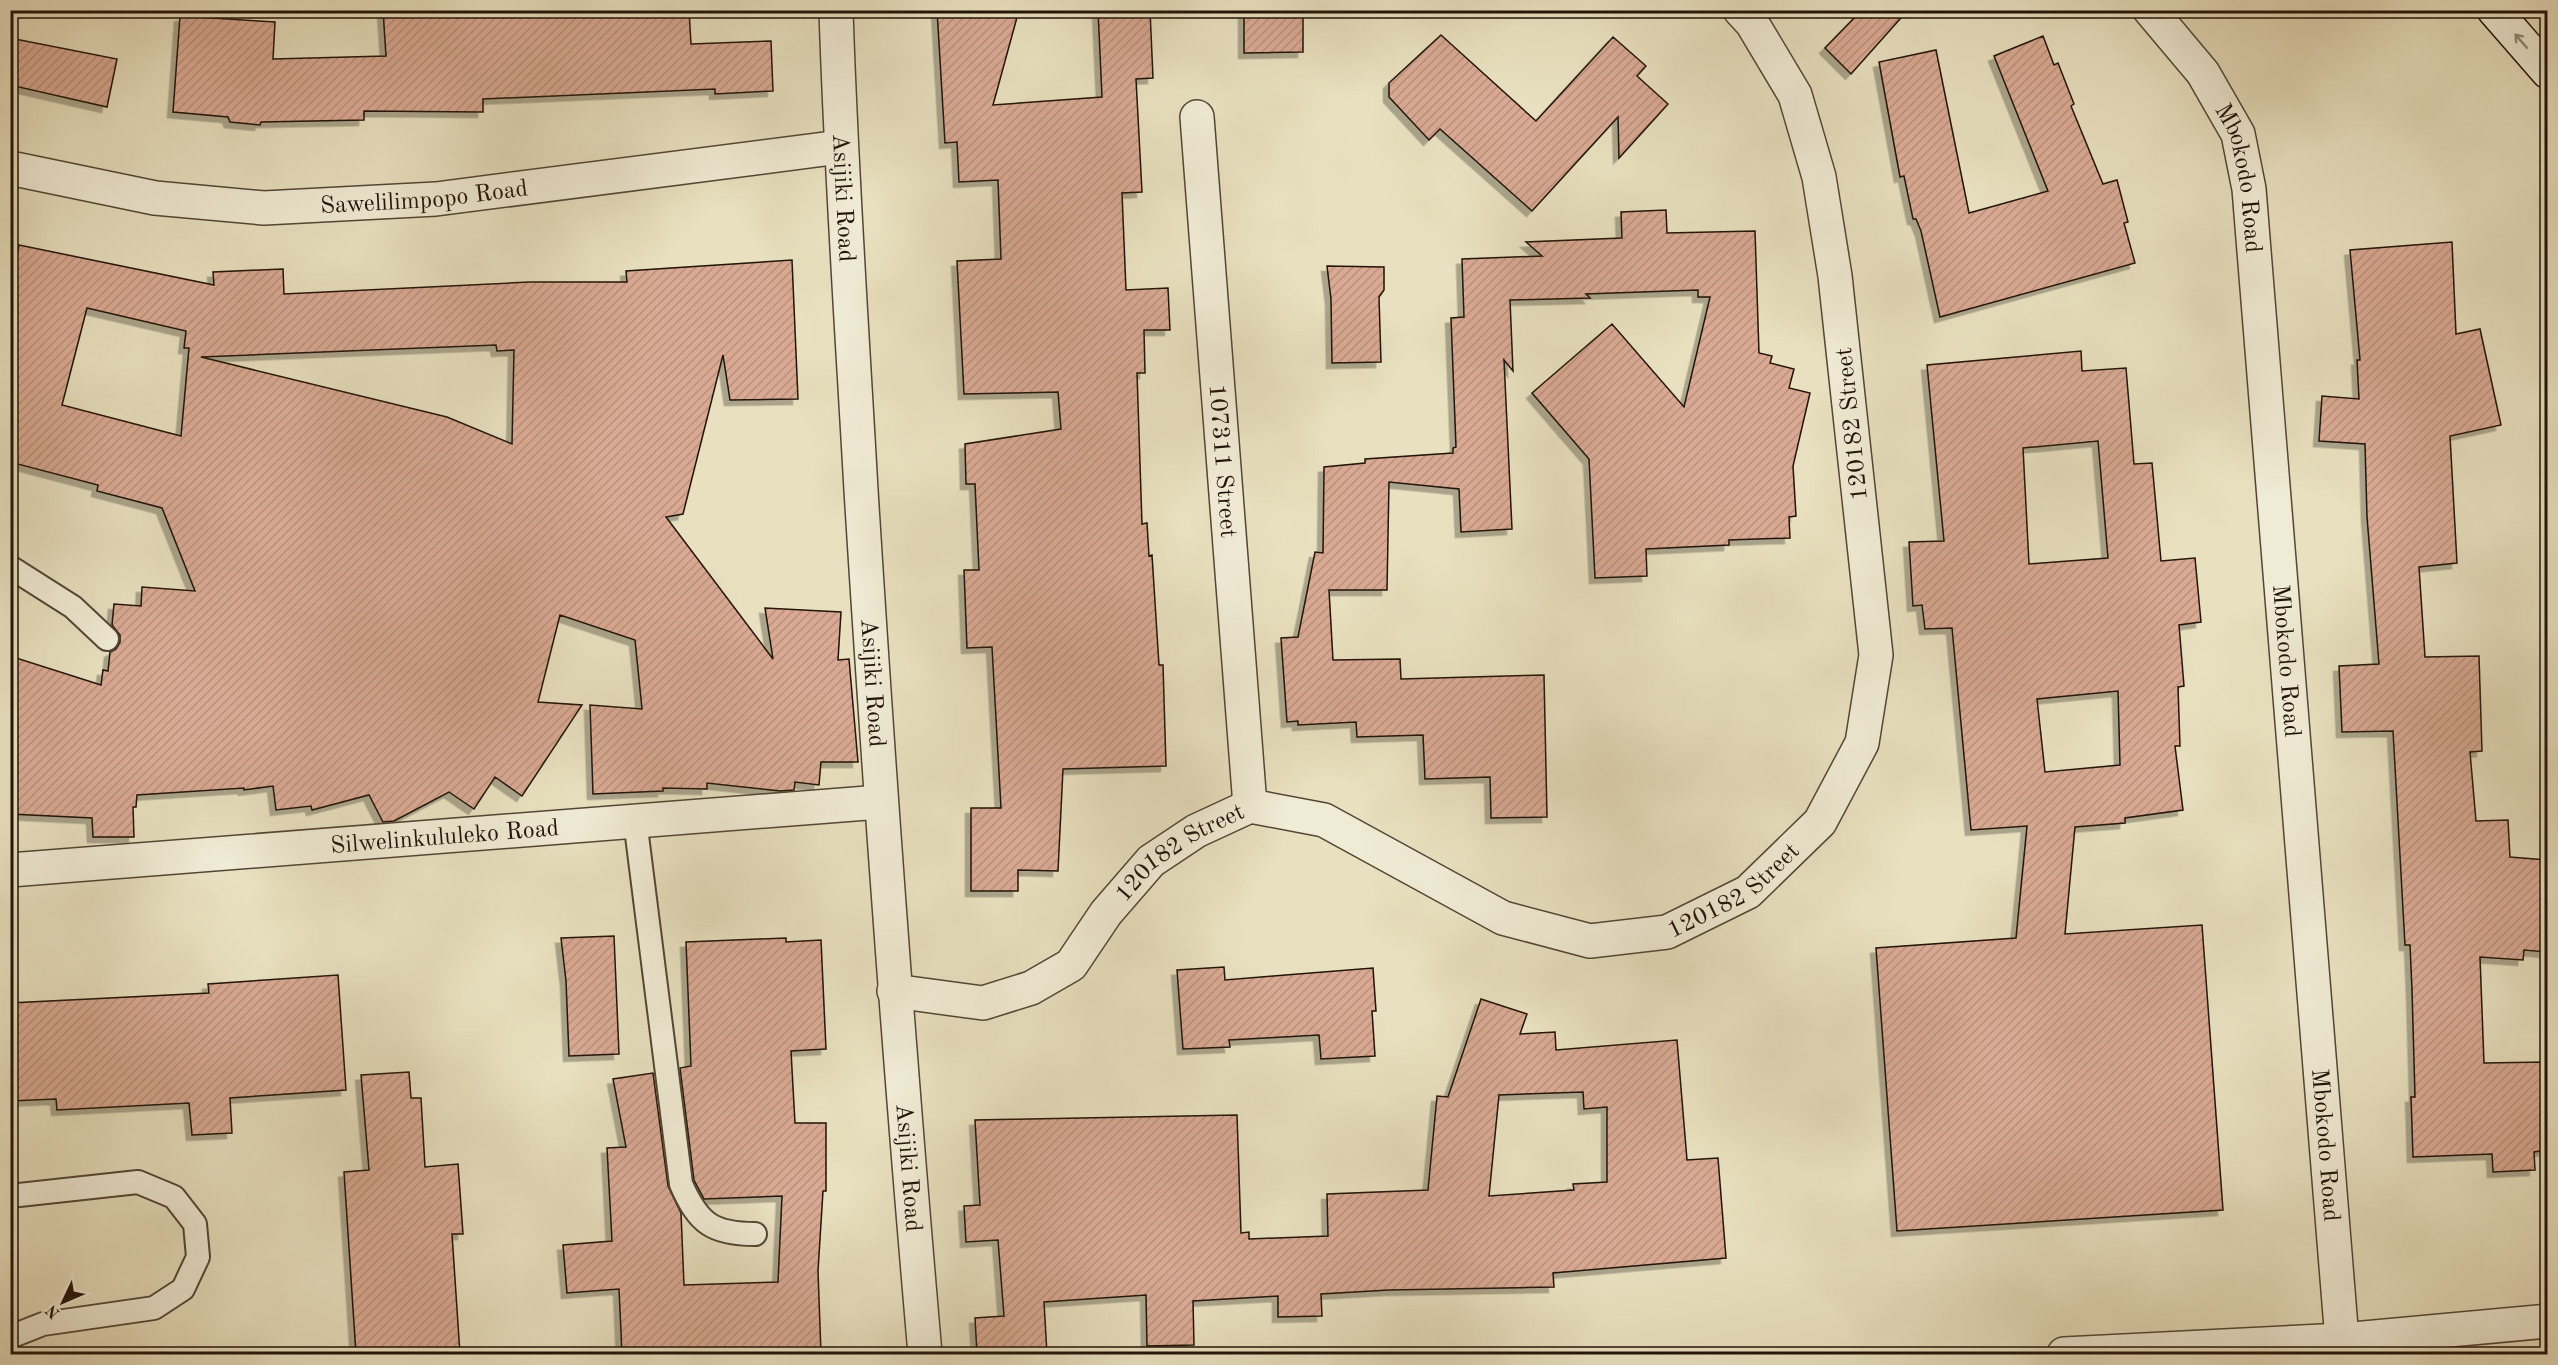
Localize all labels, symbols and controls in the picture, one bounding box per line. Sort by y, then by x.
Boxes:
one-way arrow [2514,34,2528,49]
street label: Mbokodo Road [2209,100,2264,254]
street label: Asijiki Road [827,133,858,263]
street label: Sawelilimpopo Road [320,177,530,219]
street label: 120182 Street [1833,346,1873,502]
street label: 107311 Street [1204,383,1239,539]
street label: Mbokodo Road [2267,583,2303,738]
street label: Asijiki Road [855,618,888,748]
street label: 120182 Street [1112,800,1248,907]
street label: Silwelinkululeko Road [330,817,560,859]
street label: 120182 Street [1664,839,1805,944]
street label: Mbokodo Road [2306,1068,2342,1223]
street label: Asijiki Road [890,1103,925,1233]
north arrow [33,1272,93,1332]
text: N [43,1301,64,1321]

